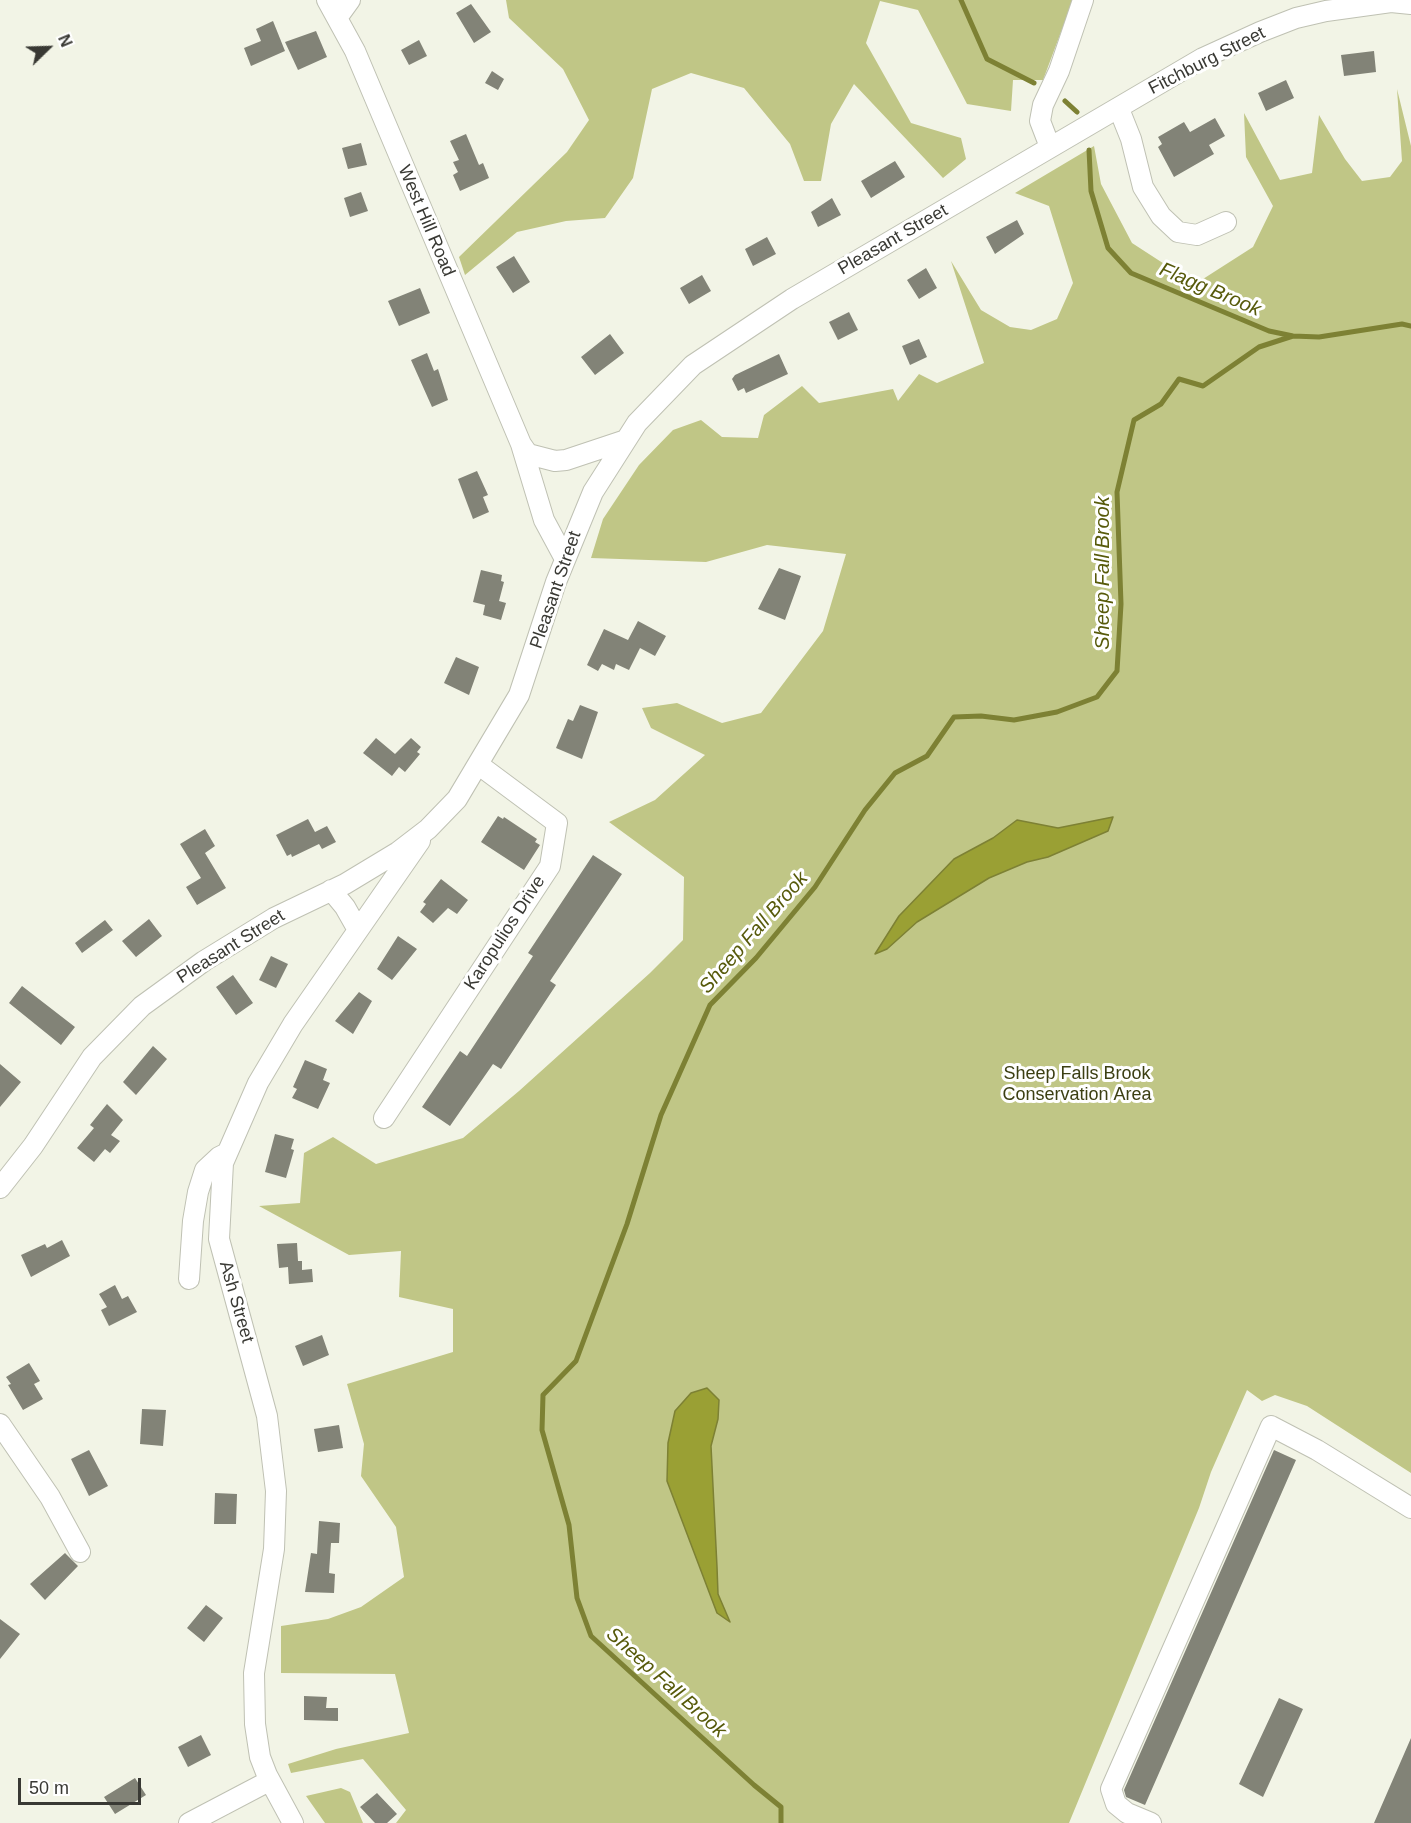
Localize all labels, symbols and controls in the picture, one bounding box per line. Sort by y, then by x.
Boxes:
north arrow [18,18,78,78]
street label: Fitchburg Street [1145,22,1269,100]
text: N [55,32,75,49]
street label: West Hill Road [393,162,459,280]
street label: Pleasant Street [834,200,952,280]
water label: Flagg Brook [1156,258,1264,322]
water label: Sheep Fall Brook [1091,496,1115,650]
street label: Pleasant Street [526,528,586,652]
water label: Sheep Fall Brook [695,867,813,999]
street label: Karopulios Drive [460,872,550,994]
street label: Pleasant Street [173,905,289,989]
park label: Sheep Falls Brook Conservation Area [1002,1063,1152,1106]
street label: Ash Street [214,1259,258,1345]
water label: Sheep Fall Brook [601,1623,731,1743]
scale bar [21,1766,144,1804]
text: 50 m [29,1778,69,1798]

